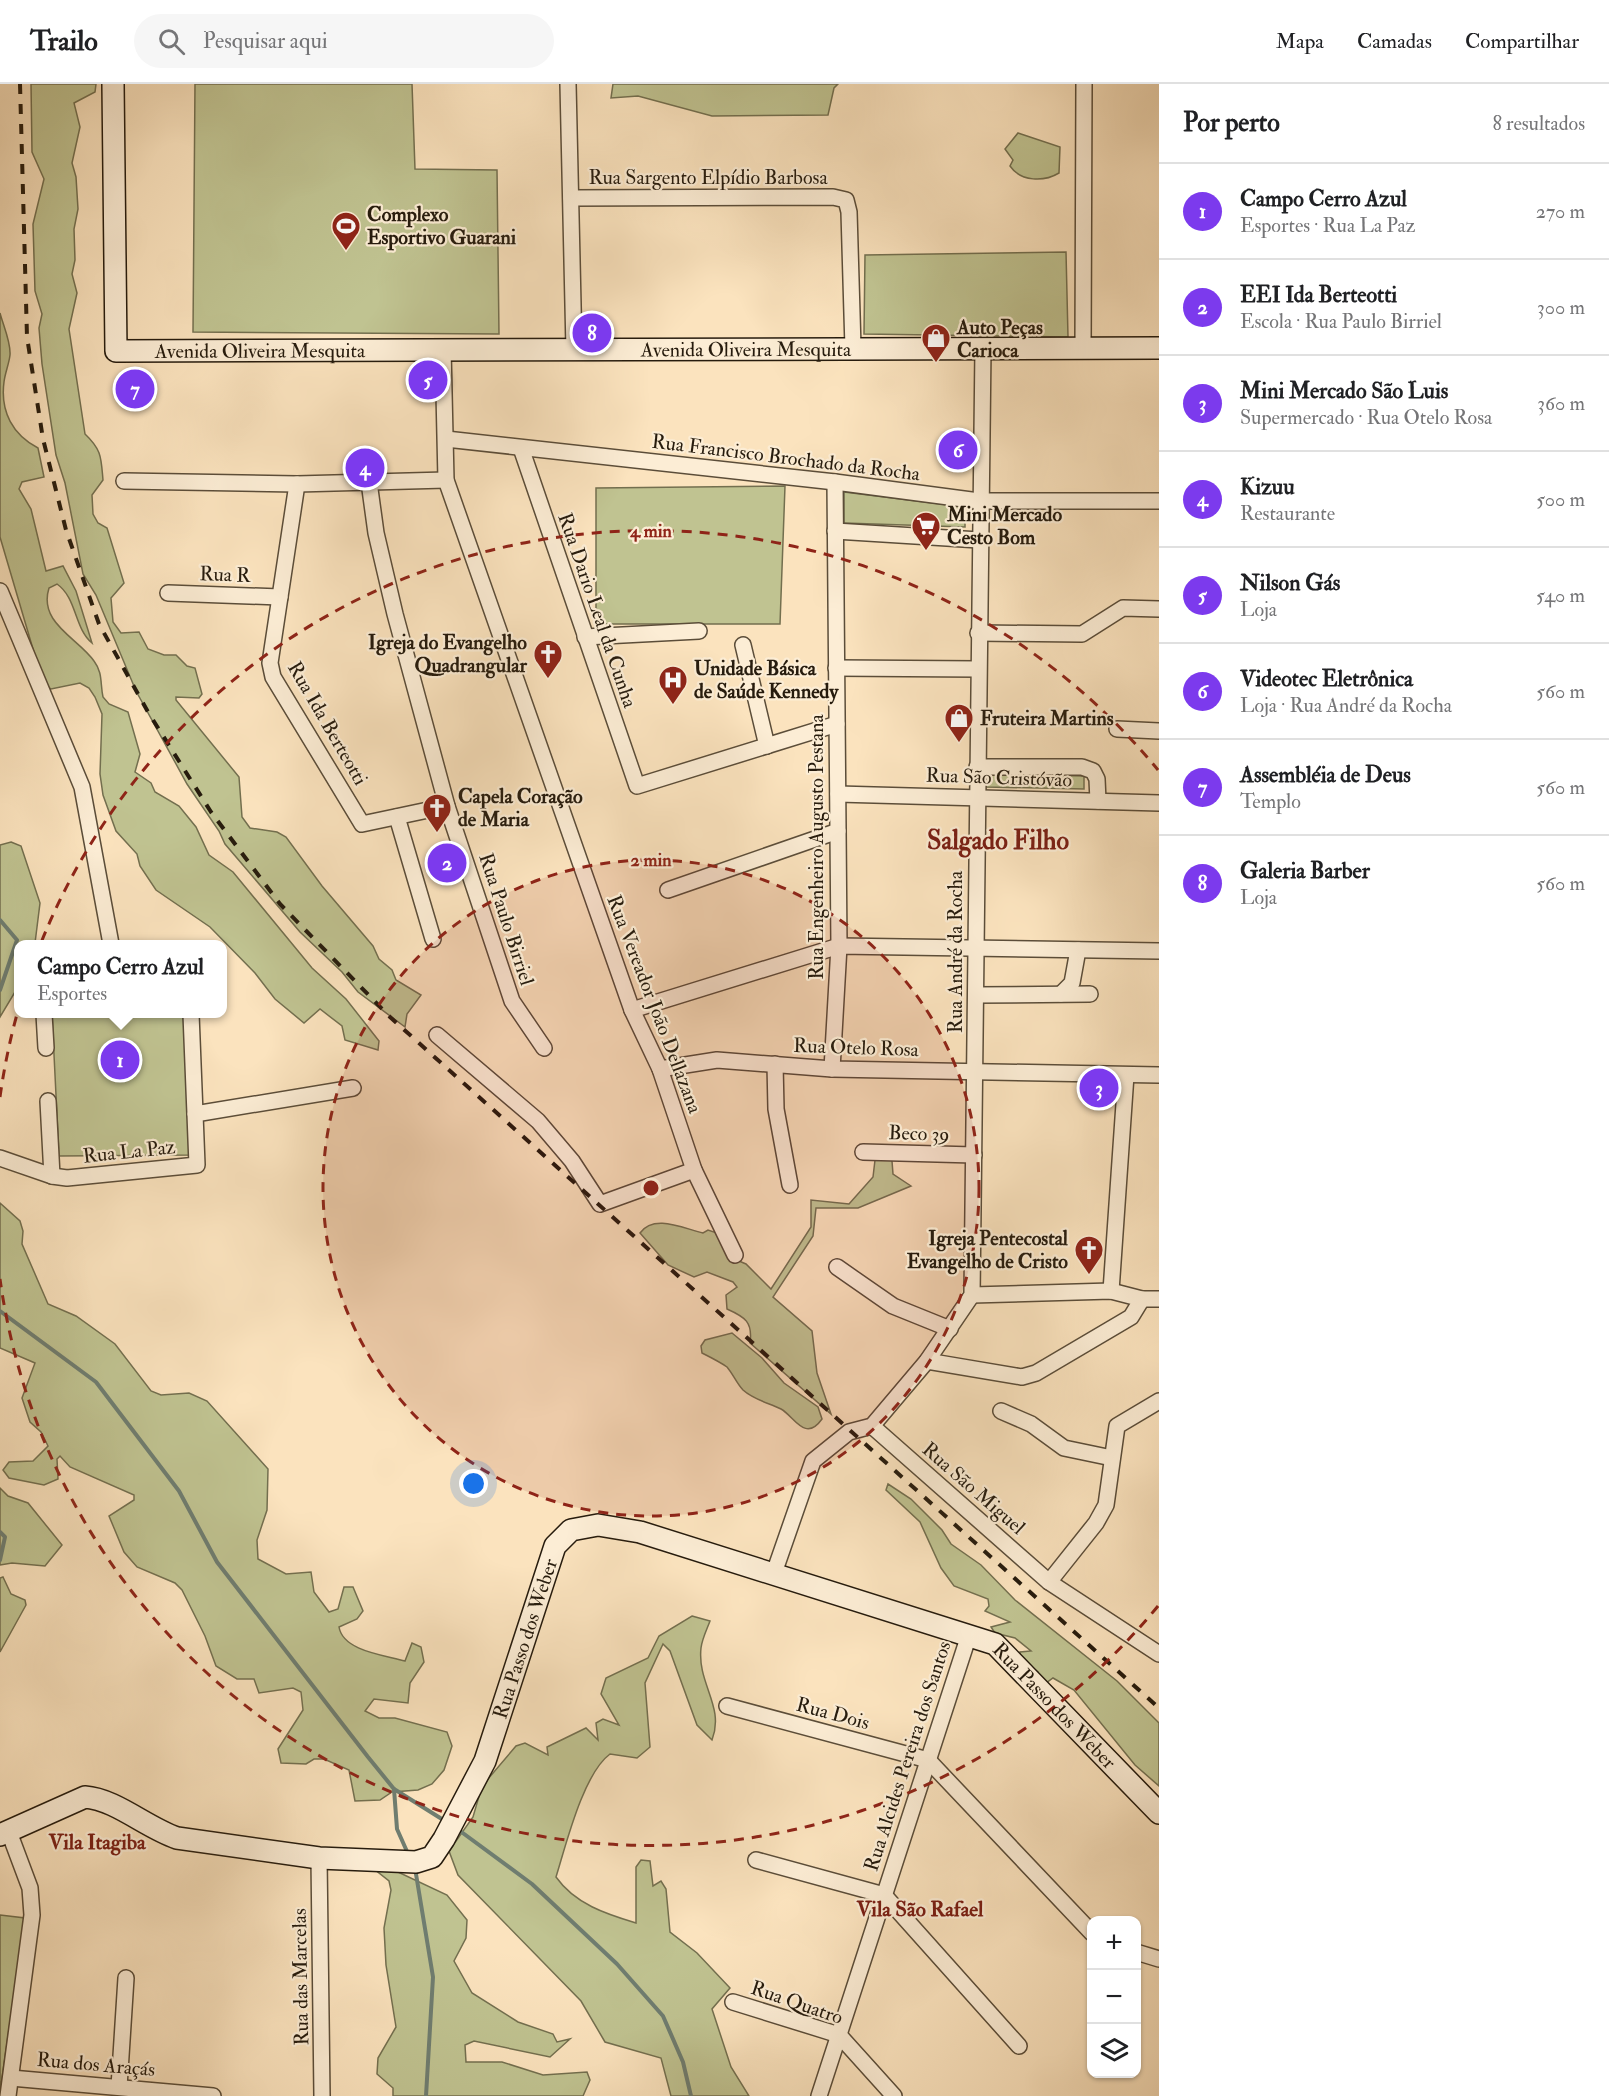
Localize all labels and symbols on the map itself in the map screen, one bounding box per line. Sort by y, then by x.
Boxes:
street label: Rua Sargento Elpídio Barbosa [588,165,828,191]
place label: Complexo Esportivo Guarani [367,202,517,251]
sports icon: Complexo Esportivo Guarani [330,210,362,252]
pin: 8 [572,310,612,356]
place label: Auto Peças Carioca [956,315,1043,363]
shop icon: Auto Peças Carioca [920,322,952,364]
street label: Avenida Oliveira Mesquita [640,337,852,362]
street label: Avenida Oliveira Mesquita [154,338,366,364]
pin: 5 [408,358,448,402]
pin: 7 [116,366,154,412]
pin: 6 [938,428,978,472]
street label: Rua Francisco Brochado da Rocha [650,429,922,486]
pin: 4 [346,446,385,490]
place label: Mini Mercado Cesto Bom [946,502,1062,550]
street label: Rua Dario Leal da Cunha [552,509,643,712]
supermarket icon: Mini Mercado Cesto Bom [910,510,942,552]
text: 4 min [629,520,672,543]
street label: Rua R [199,561,252,588]
place label: Igreja do Evangelho Quadrangular [368,630,528,679]
church icon: Igreja do Evangelho Quadrangular [532,638,564,680]
place label: Unidade Básica de Saúde Kennedy [694,656,839,705]
street label: Rua Ida Berteotti [282,657,373,790]
hospital icon: Unidade Básica de Saúde Kennedy [657,664,689,706]
shop icon: Fruteira Martins [943,702,975,744]
place label: Fruteira Martins [980,706,1114,731]
street label: Rua Engenheiro Augusto Pestana [804,713,829,980]
street label: Rua São Cristóvão [925,762,1073,793]
place label: Capela Coração de Maria [458,784,583,832]
church icon: Capela Coração de Maria [421,792,453,834]
district label: Salgado Filho [927,825,1069,858]
pin: 2 [428,840,466,886]
text: 2 min [631,849,672,872]
street label: Rua Paulo Birriel [473,850,540,988]
street label: Rua André da Rocha [943,870,968,1033]
street label: Rua Vereador João Dellazana [601,891,708,1118]
street label: Rua Otelo Rosa [793,1033,920,1062]
pin: 1 [100,1038,140,1082]
pin: 3 [1080,1066,1118,1110]
street label: Beco 39 [888,1120,950,1147]
street label: Rua La Paz [82,1134,177,1169]
centre of rings [641,1178,661,1198]
place label: Igreja Pentecostal Evangelho de Cristo [907,1226,1069,1275]
church icon: Igreja Pentecostal Evangelho de Cristo [1073,1234,1105,1276]
street label: Rua São Miguel [917,1437,1030,1540]
your location [459,1469,488,1498]
street label: Rua Passo dos Weber [488,1555,563,1722]
street label: Rua Passo dos Weber [987,1637,1122,1775]
street label: Rua Alcides Pereira dos Santos [858,1638,957,1874]
street label: Rua Dois [793,1692,872,1735]
district label: Vila Itagiba [47,1829,147,1856]
district label: Vila São Rafael [856,1896,984,1923]
street label: Rua das Marcelas [287,1908,314,2046]
street label: Rua Quatro [747,1975,846,2030]
street label: Rua dos Araçás [36,2047,156,2082]

